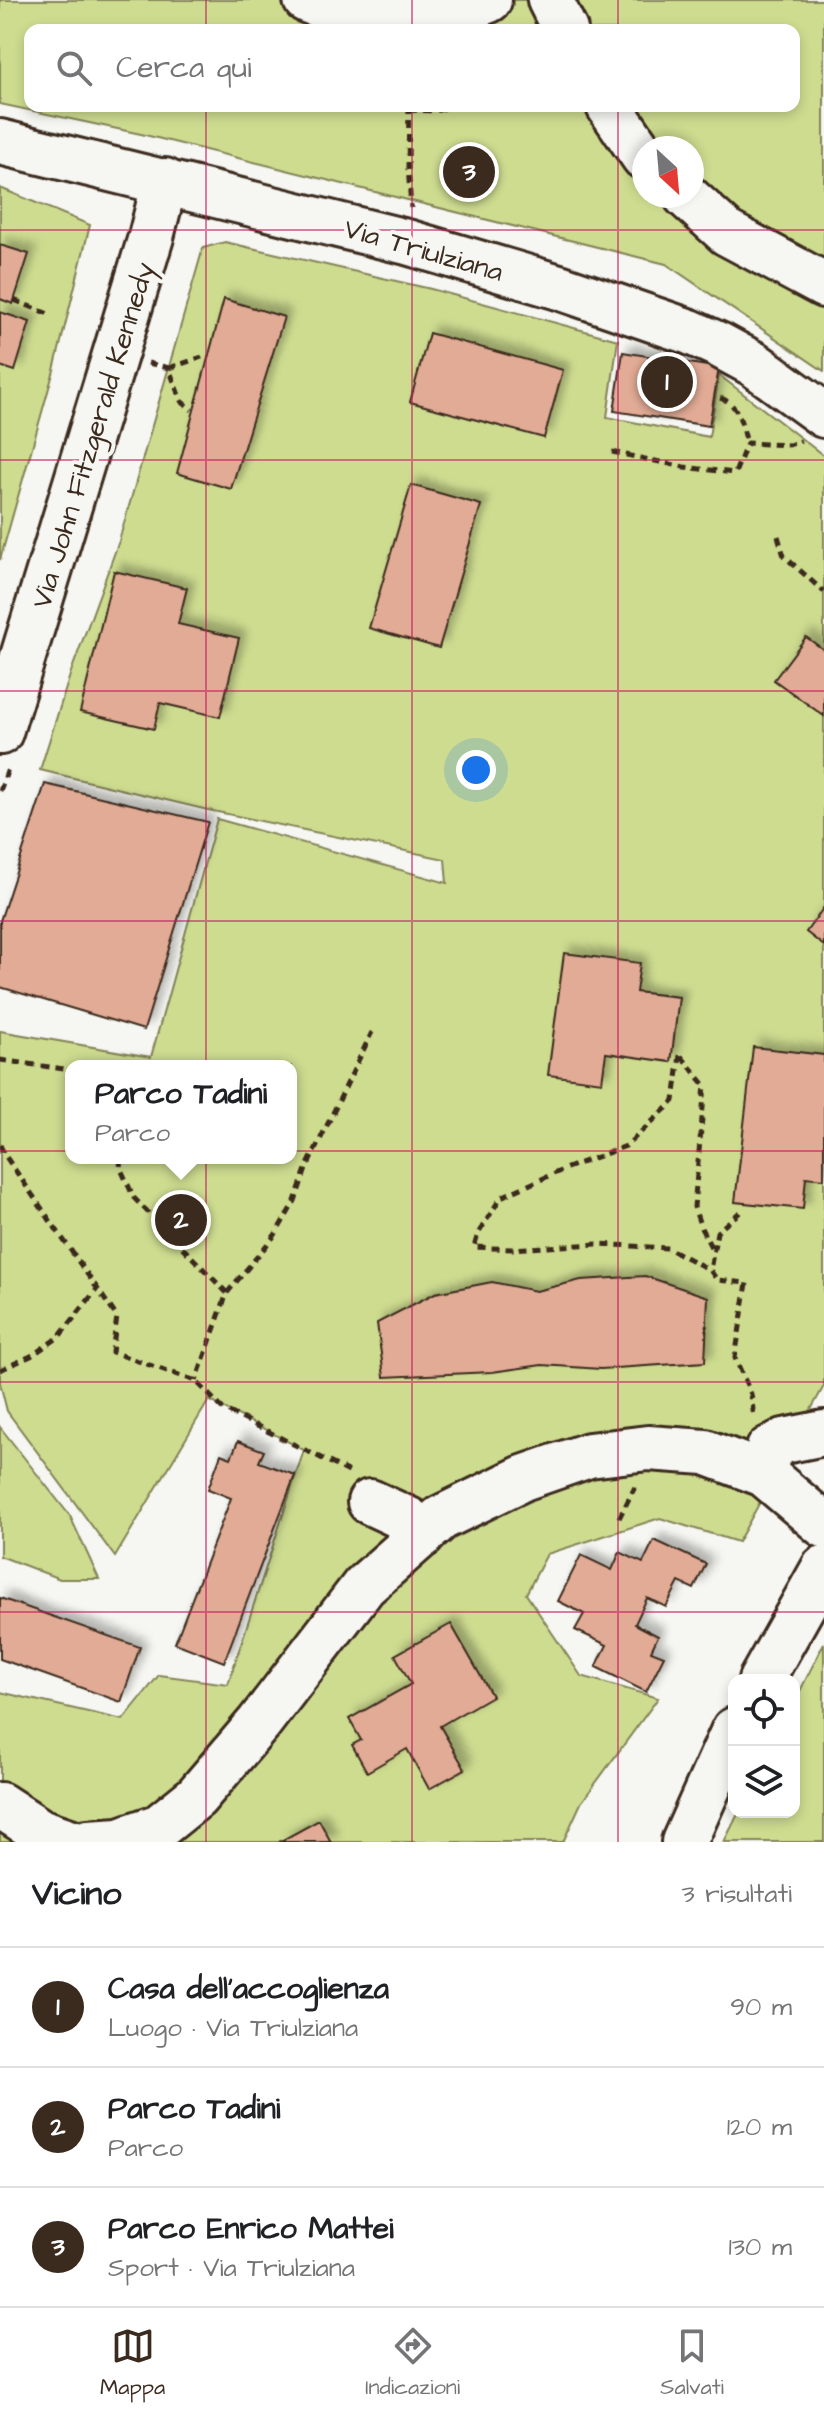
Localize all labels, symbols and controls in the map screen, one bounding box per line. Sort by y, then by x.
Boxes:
search box [24,24,800,112]
icon: search [52,46,96,90]
text: Cerca qui [116,47,251,89]
north arrow [632,136,704,208]
pin: 3 [443,142,495,202]
street label: Via Triulziana [340,209,508,292]
street label: Via John Fitzgerald Kennedy [22,258,167,614]
pin: 1 [641,352,693,412]
your location [456,750,496,790]
popup [65,1060,297,1164]
text: Parco Tadini [95,1073,267,1115]
text: Parco [95,1115,170,1151]
pin: 2 [155,1190,207,1250]
map controls [728,1674,800,1818]
button: locate [728,1674,800,1746]
button: layers [728,1746,800,1818]
text: Vicino [32,1870,121,1918]
text: 3 risultati [682,1876,792,1912]
text: Casa dell'accoglienza [108,1968,389,2010]
text: 1 [56,1989,60,2025]
text: 90 m [730,1989,792,2025]
text: Luogo · Via Triulziana [108,2010,358,2046]
text: Parco Tadini [108,2088,280,2130]
text: 2 [51,2109,65,2145]
text: 120 m [727,2109,792,2145]
text: Parco [108,2130,183,2166]
text: Parco Enrico Mattei [108,2208,394,2250]
text: 3 [51,2229,65,2265]
text: 130 m [728,2229,792,2265]
text: Sport · Via Triulziana [108,2250,355,2286]
tab: Mappa [100,2324,165,2403]
tab: Indicazioni [365,2324,460,2403]
tab: Salvati [660,2324,724,2403]

